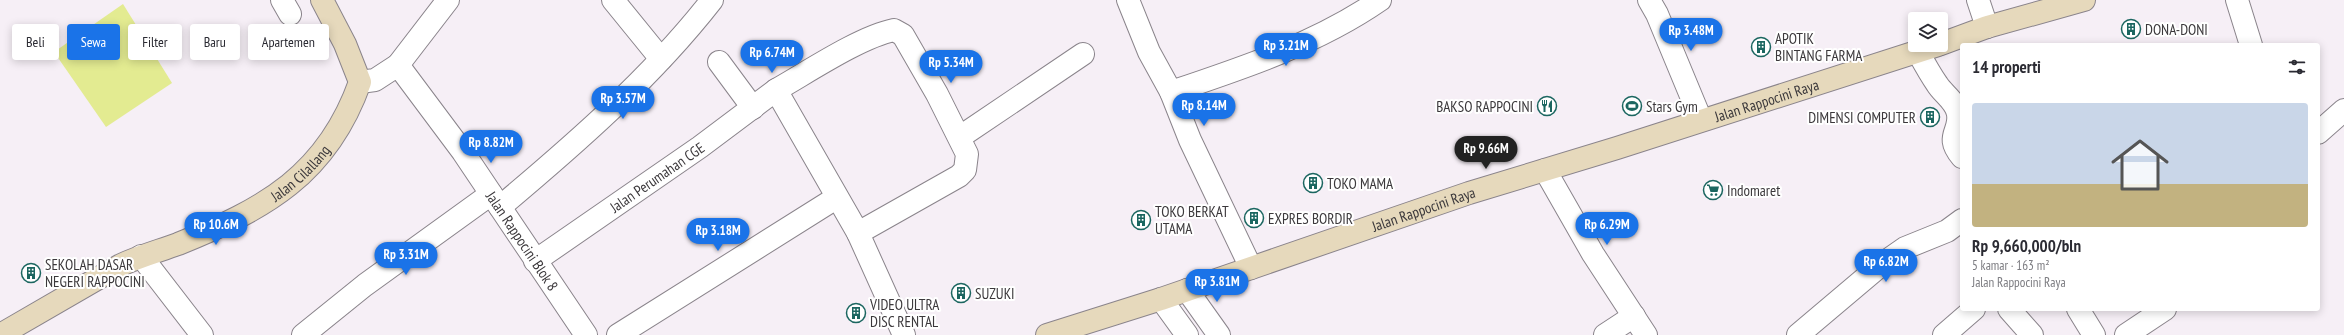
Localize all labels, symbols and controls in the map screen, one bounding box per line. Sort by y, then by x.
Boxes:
map controls [1908,12,1948,52]
button: layers [1908,12,1948,52]
pin: Rp 3.48M [1650,18,1732,52]
building icon: DONA-DONI [2120,18,2142,40]
place label: DONA-DONI [2145,20,2208,39]
text: Rp 3.48M [1668,22,1714,39]
chip: Beli [12,24,59,60]
chip: Sewa [67,24,120,60]
chip: Filter [128,24,182,60]
chip: Baru [190,24,240,60]
chip: Apartemen [248,24,329,60]
place label: APOTIK BINTANG FARMA [1775,29,1863,65]
pin: Rp 3.21M [1245,33,1327,67]
building icon: APOTIK BINTANG FARMA [1750,36,1772,58]
text: Rp 3.21M [1263,37,1309,54]
pin: Rp 6.74M [731,40,813,74]
text: Rp 6.74M [749,44,795,61]
pin: Rp 5.34M [910,50,992,84]
text: Rp 5.34M [928,54,974,71]
text: 14 properti [1972,56,2041,78]
icon: filters [2286,56,2308,78]
street label: Jalan Rappocini Raya [1711,74,1821,126]
pin: Rp 3.57M [582,86,664,120]
text: Rp 3.57M [600,90,646,107]
pin: Rp 8.14M [1163,93,1245,127]
restaurant icon: BAKSO RAPPOCINI [1536,95,1558,117]
sports icon: Stars Gym [1621,95,1643,117]
text: Rp 8.14M [1181,97,1227,114]
place label: BAKSO RAPPOCINI [1436,97,1533,116]
place label: Stars Gym [1646,97,1698,116]
building icon: DIMENSI COMPUTER [1919,106,1941,128]
place label: DIMENSI COMPUTER [1808,108,1916,127]
icon: home [2104,129,2176,201]
pin: Rp 8.82M [450,130,532,164]
text: Rp 8.82M [468,134,514,151]
pin: Rp 9.66M [1445,136,1527,170]
street label: Jalan Perumahan CGE [605,138,708,217]
text: Rp 9.66M [1463,140,1509,157]
street label: Jalan Cilallang [266,141,334,206]
building icon: TOKO MAMA [1302,172,1324,194]
place label: TOKO MAMA [1327,174,1394,193]
supermarket icon: Indomaret [1702,179,1724,201]
place label: Indomaret [1727,181,1780,200]
street label: Jalan Rappocini Raya [1368,182,1477,236]
street label: Jalan Rappocini Blok 8 [482,186,563,294]
place label: TOKO BERKAT UTAMA [1155,202,1229,238]
building icon: EXPRES BORDIR [1243,207,1265,229]
building icon: TOKO BERKAT UTAMA [1130,209,1152,231]
place label: EXPRES BORDIR [1268,209,1353,228]
pin: Rp 10.6M [175,212,257,246]
pin: Rp 6.29M [1566,212,1648,246]
text: Rp 10.6M [193,216,239,233]
text: Rp 6.29M [1584,216,1630,233]
pin: Rp 3.18M [677,218,759,252]
text: Rp 3.18M [695,222,741,239]
text: Rp 9,660,000/bln [1972,235,2081,257]
pin: Rp 3.31M [365,242,447,276]
text: Rp 3.31M [383,246,429,263]
pin: Rp 6.82M [1845,249,1927,283]
text: Rp 6.82M [1863,253,1909,270]
place label: SEKOLAH DASAR NEGERI RAPPOCINI [45,255,145,291]
text: 5 kamar · 163 m² [1972,257,2049,274]
building icon: SEKOLAH DASAR NEGERI RAPPOCINI [20,262,42,284]
pin: Rp 3.81M [1176,269,1258,303]
text: Rp 3.81M [1194,273,1240,290]
text: Jalan Rappocini Raya [1972,274,2066,291]
building icon: SUZUKI [950,282,972,304]
place label: SUZUKI [975,284,1015,303]
place label: VIDEO ULTRA DISC RENTAL [869,295,940,331]
building icon: VIDEO ULTRA DISC RENTAL [845,302,867,324]

